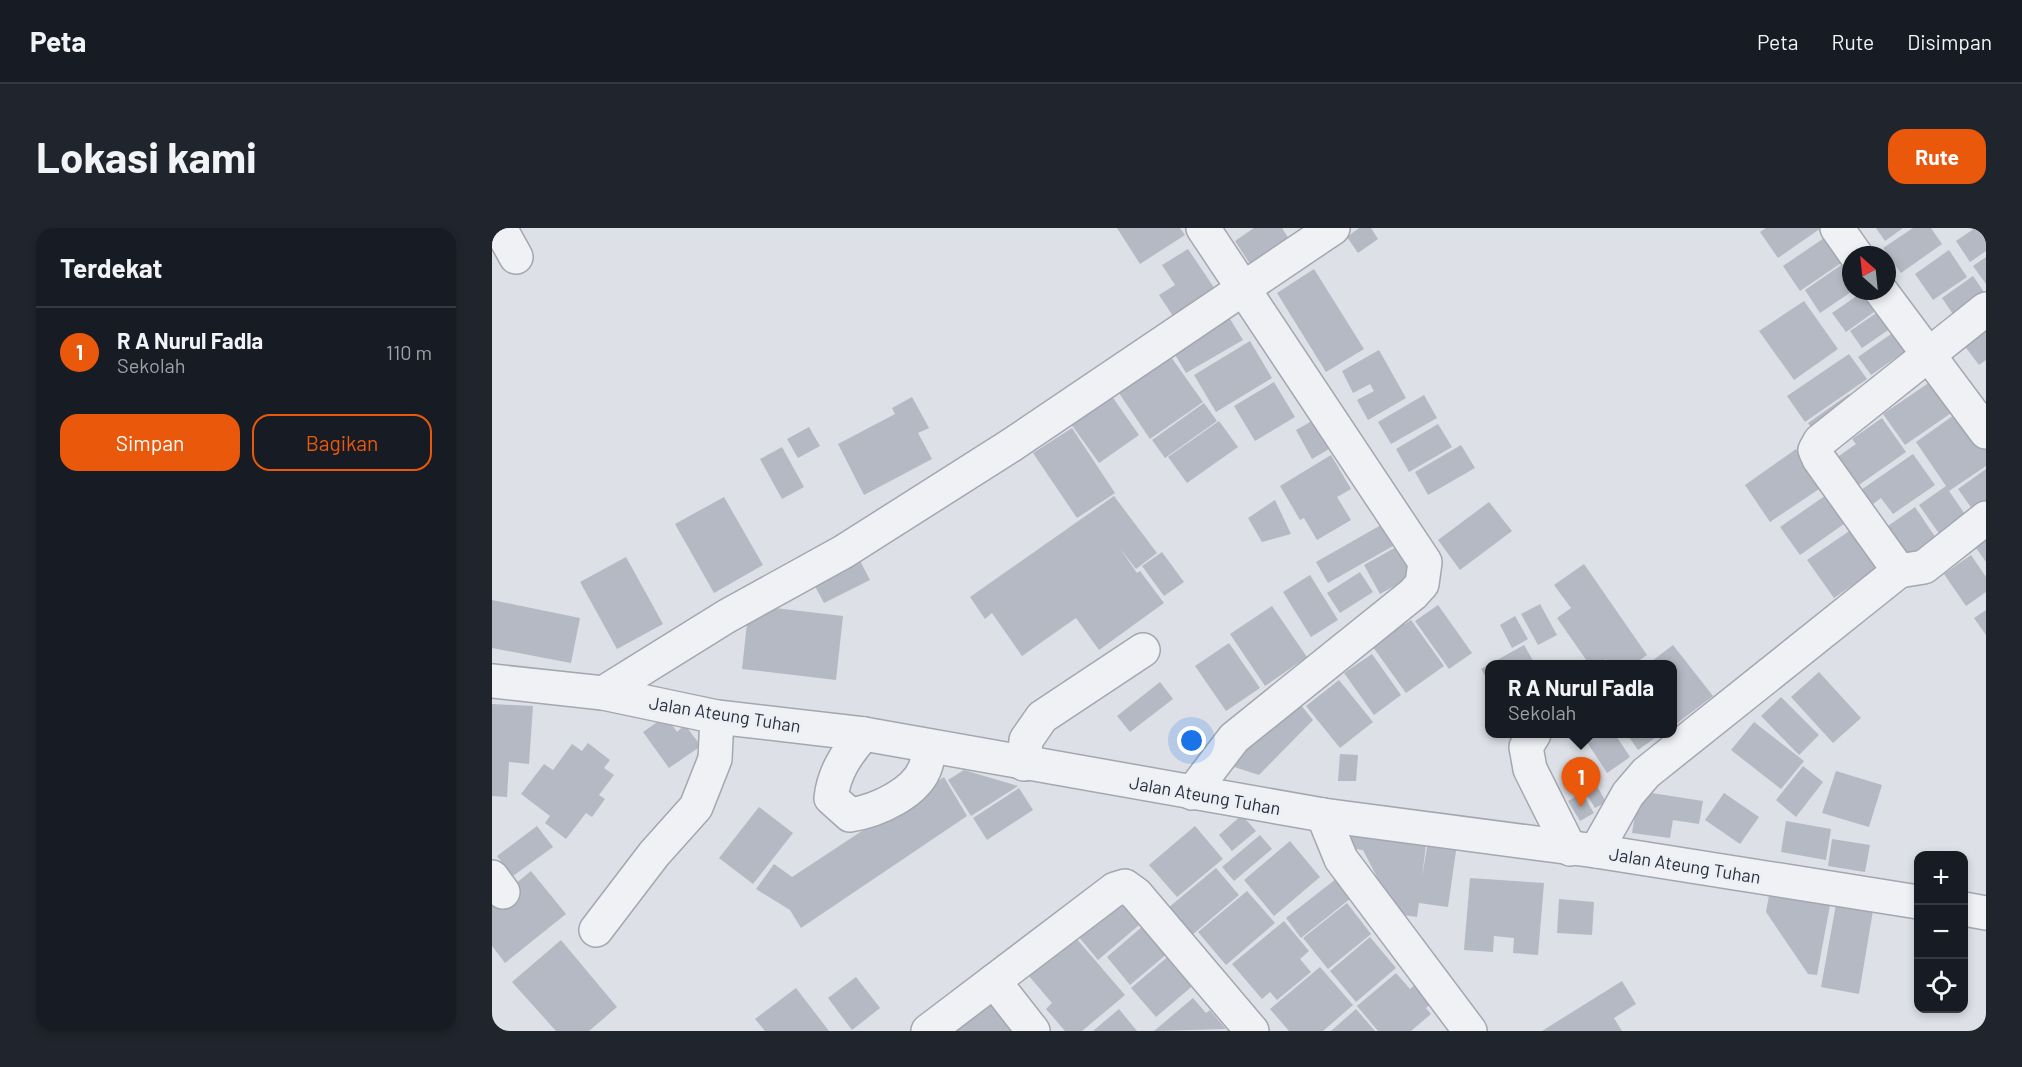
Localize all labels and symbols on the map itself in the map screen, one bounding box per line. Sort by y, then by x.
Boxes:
north arrow [1842,246,1896,300]
street label: Jalan Ateung Tuhan [648,691,802,737]
your location [1177,726,1206,755]
pin: 1 [1562,758,1600,807]
street label: Jalan Ateung Tuhan [1128,771,1282,819]
street label: Jalan Ateung Tuhan [1608,842,1762,888]

